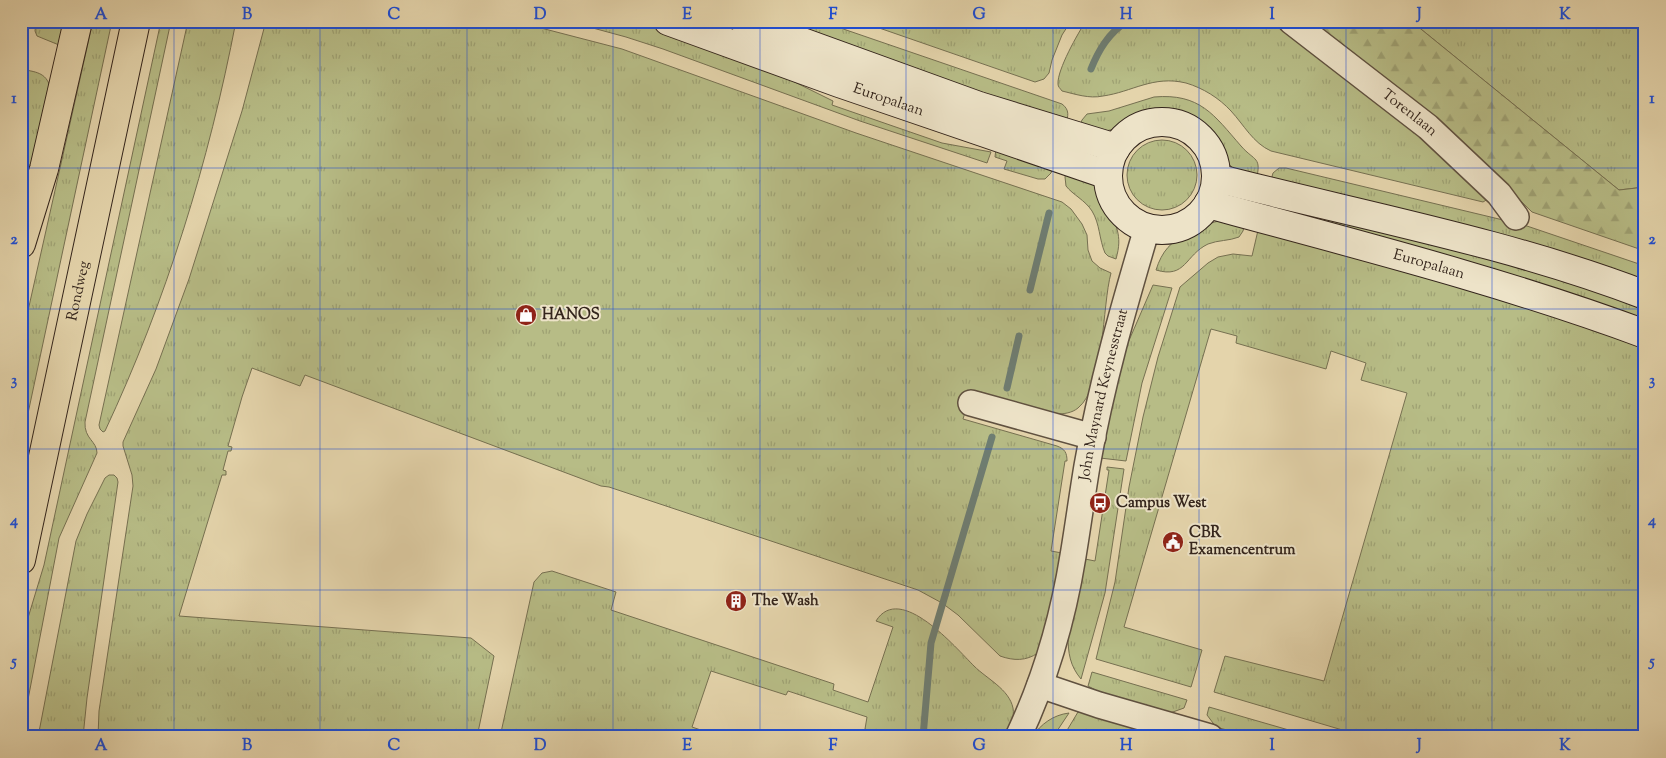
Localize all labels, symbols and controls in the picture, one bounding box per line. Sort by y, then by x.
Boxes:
text: A [95,4,108,27]
text: B [242,4,252,27]
text: C [388,4,401,27]
text: D [534,4,547,27]
text: E [682,4,692,27]
text: F [829,4,838,27]
text: G [972,4,986,27]
text: H [1120,4,1133,27]
text: I [1269,4,1275,27]
text: J [1415,4,1422,27]
text: K [1559,4,1571,27]
street label: Europalaan [850,78,927,122]
street label: Torenlaan [1377,84,1442,141]
text: 1 [11,88,17,111]
text: 1 [1649,88,1655,111]
text: 2 [10,229,18,252]
text: 2 [1648,229,1656,252]
street label: Europalaan [1391,244,1467,285]
street label: Rondweg [62,259,95,323]
shop icon: HANOS [514,303,538,327]
place label: HANOS [542,305,600,326]
street label: John Maynard Keynesstraat [1074,306,1134,483]
text: 3 [11,370,18,393]
text: 3 [1649,370,1656,393]
bus stop icon: Campus West [1088,491,1112,515]
place label: Campus West [1116,493,1207,514]
text: 4 [9,510,18,533]
text: 4 [1647,510,1656,533]
place label: CBR Examencentrum [1189,523,1296,561]
public building icon: CBR Examencentrum [1161,530,1185,554]
building icon: The Wash [724,589,748,613]
place label: The Wash [752,591,819,612]
text: 5 [9,651,17,674]
text: 5 [1647,651,1655,674]
text: A [95,735,108,758]
text: B [242,735,252,758]
text: C [388,735,401,758]
text: D [534,735,547,758]
text: E [682,735,692,758]
text: F [829,735,838,758]
text: G [972,735,986,758]
text: H [1120,735,1133,758]
text: I [1269,735,1275,758]
text: J [1415,735,1422,758]
text: K [1559,735,1571,758]

